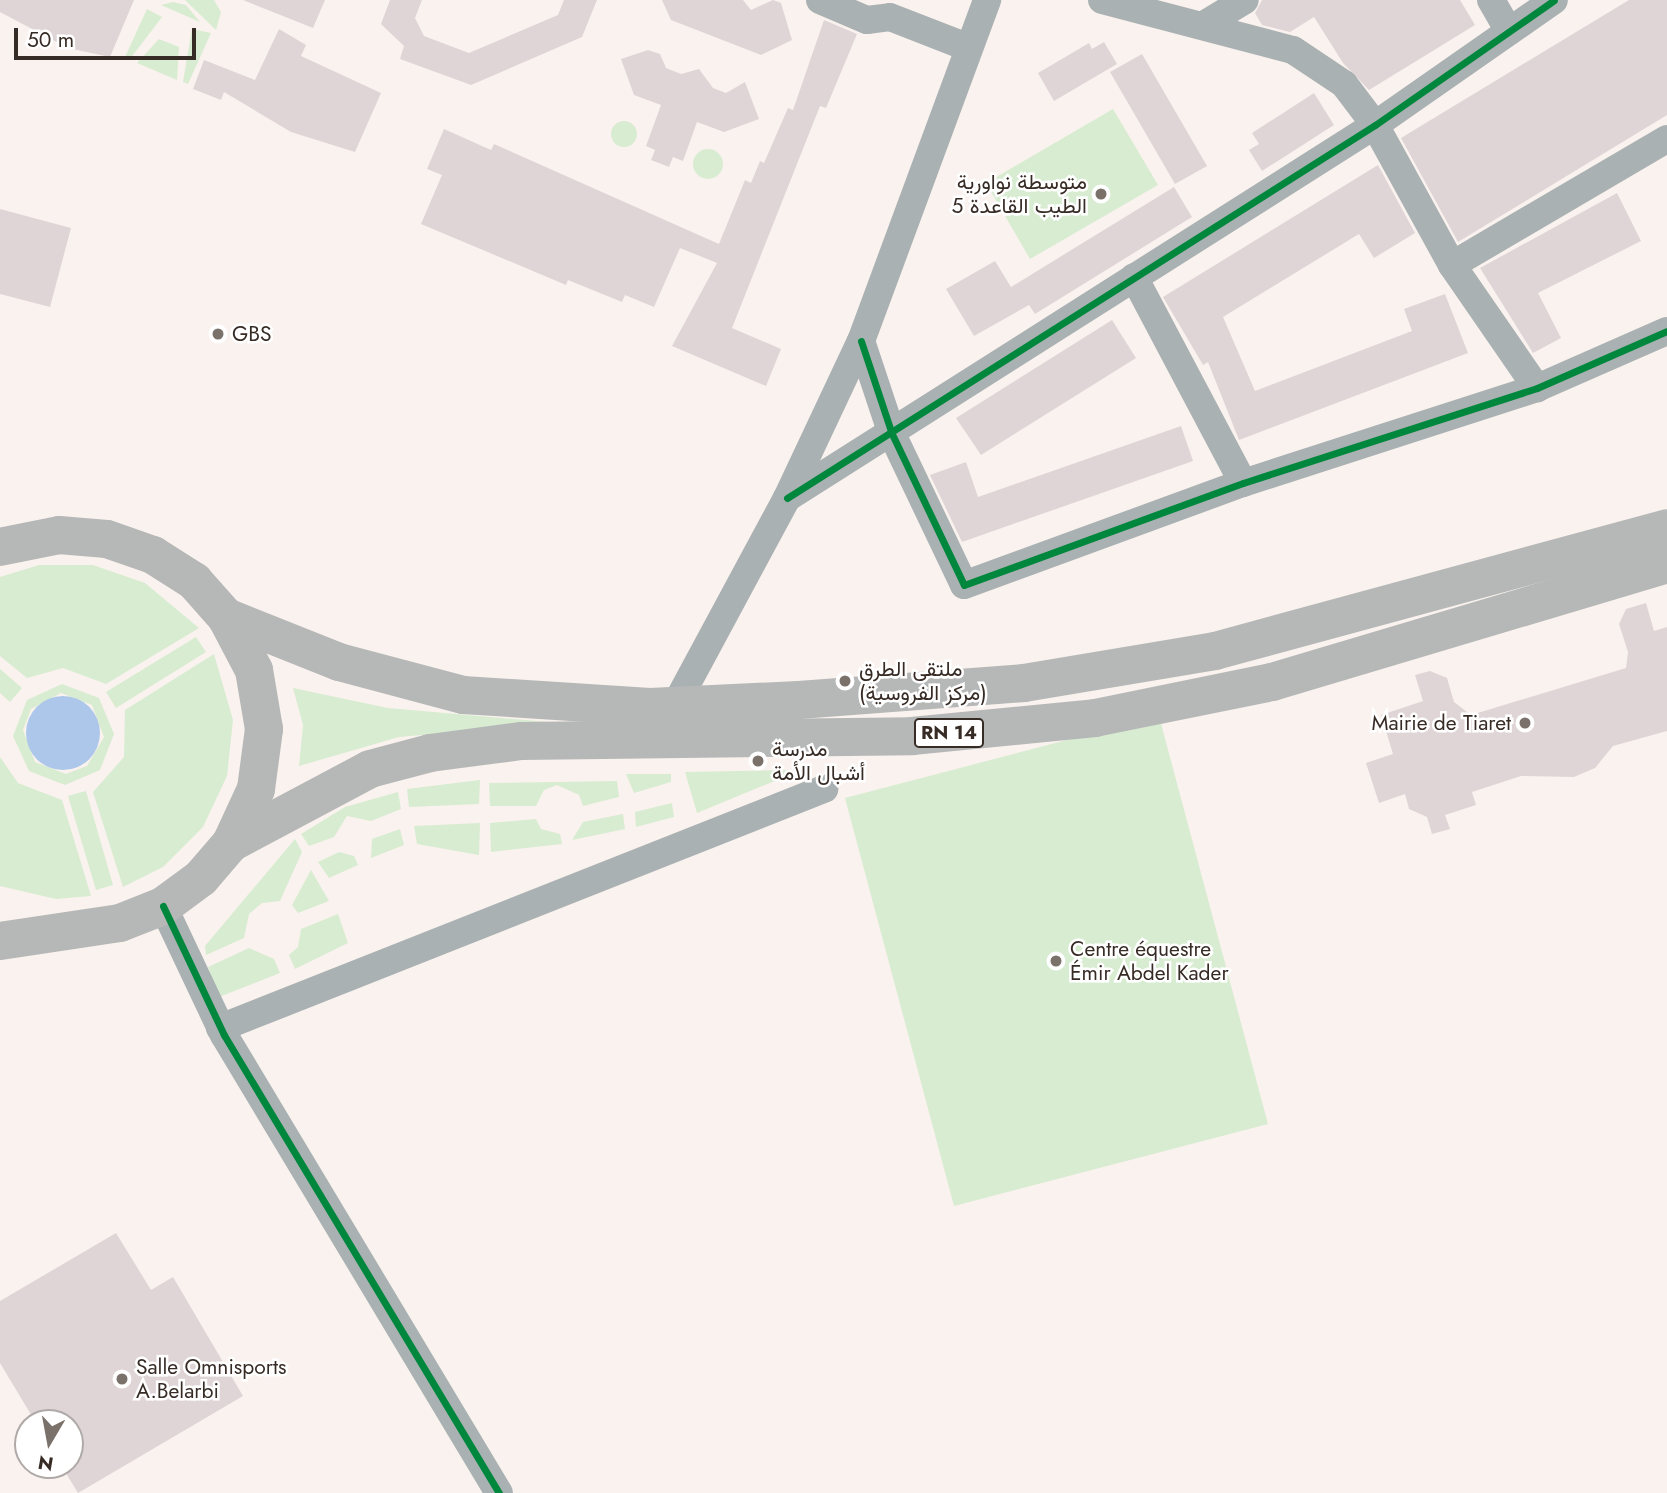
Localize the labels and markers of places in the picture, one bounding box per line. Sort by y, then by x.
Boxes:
place label: متوسطة نواورية الطيب القاعدة 5 [952,169,1087,219]
marker: متوسطة نواورية الطيب القاعدة 5 [1093,186,1109,202]
place label: GBS [232,321,272,347]
marker: GBS [210,326,226,342]
place label: ملتقى الطرق (مركز الفروسية) [859,656,987,706]
marker: ملتقى الطرق (مركز الفروسية) [837,673,853,689]
place label: Mairie de Tiaret [1371,710,1511,736]
marker: Mairie de Tiaret [1517,715,1533,731]
place label: مدرسة أشبال الأمة [772,736,865,786]
marker: مدرسة أشبال الأمة [750,753,766,769]
place label: Centre équestre Émir Abdel Kader [1070,936,1229,986]
marker: Centre équestre Émir Abdel Kader [1048,953,1064,969]
place label: Salle Omnisports A.Belarbi [136,1354,286,1404]
marker: Salle Omnisports A.Belarbi [114,1371,130,1387]

